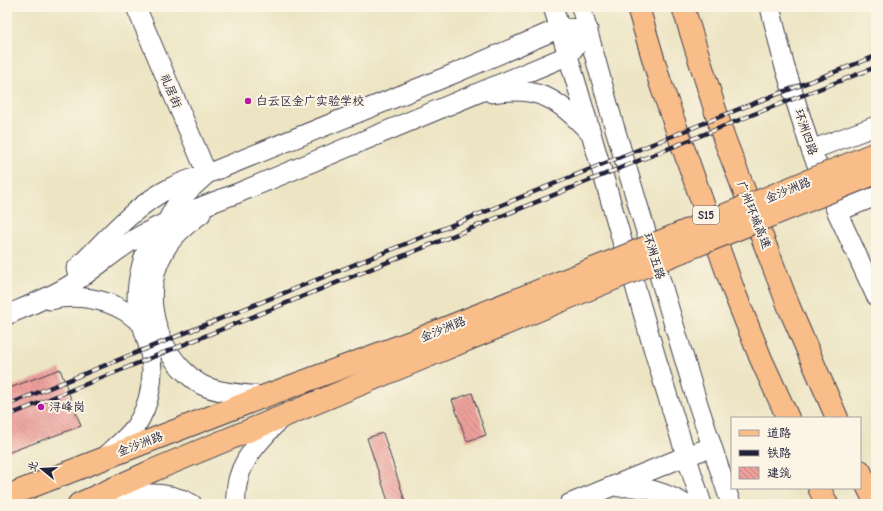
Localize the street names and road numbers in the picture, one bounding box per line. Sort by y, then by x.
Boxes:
street label: 礼居街 [158,72,184,110]
street label: 环洲四路 [792,107,820,157]
street label: 金沙洲路 [763,175,813,205]
street label: 广州环城高速 [734,179,774,251]
road number: S15 [693,206,719,224]
street label: 环洲五路 [640,231,668,281]
street label: 金沙洲路 [418,314,468,344]
street label: 金沙洲路 [115,429,165,459]

